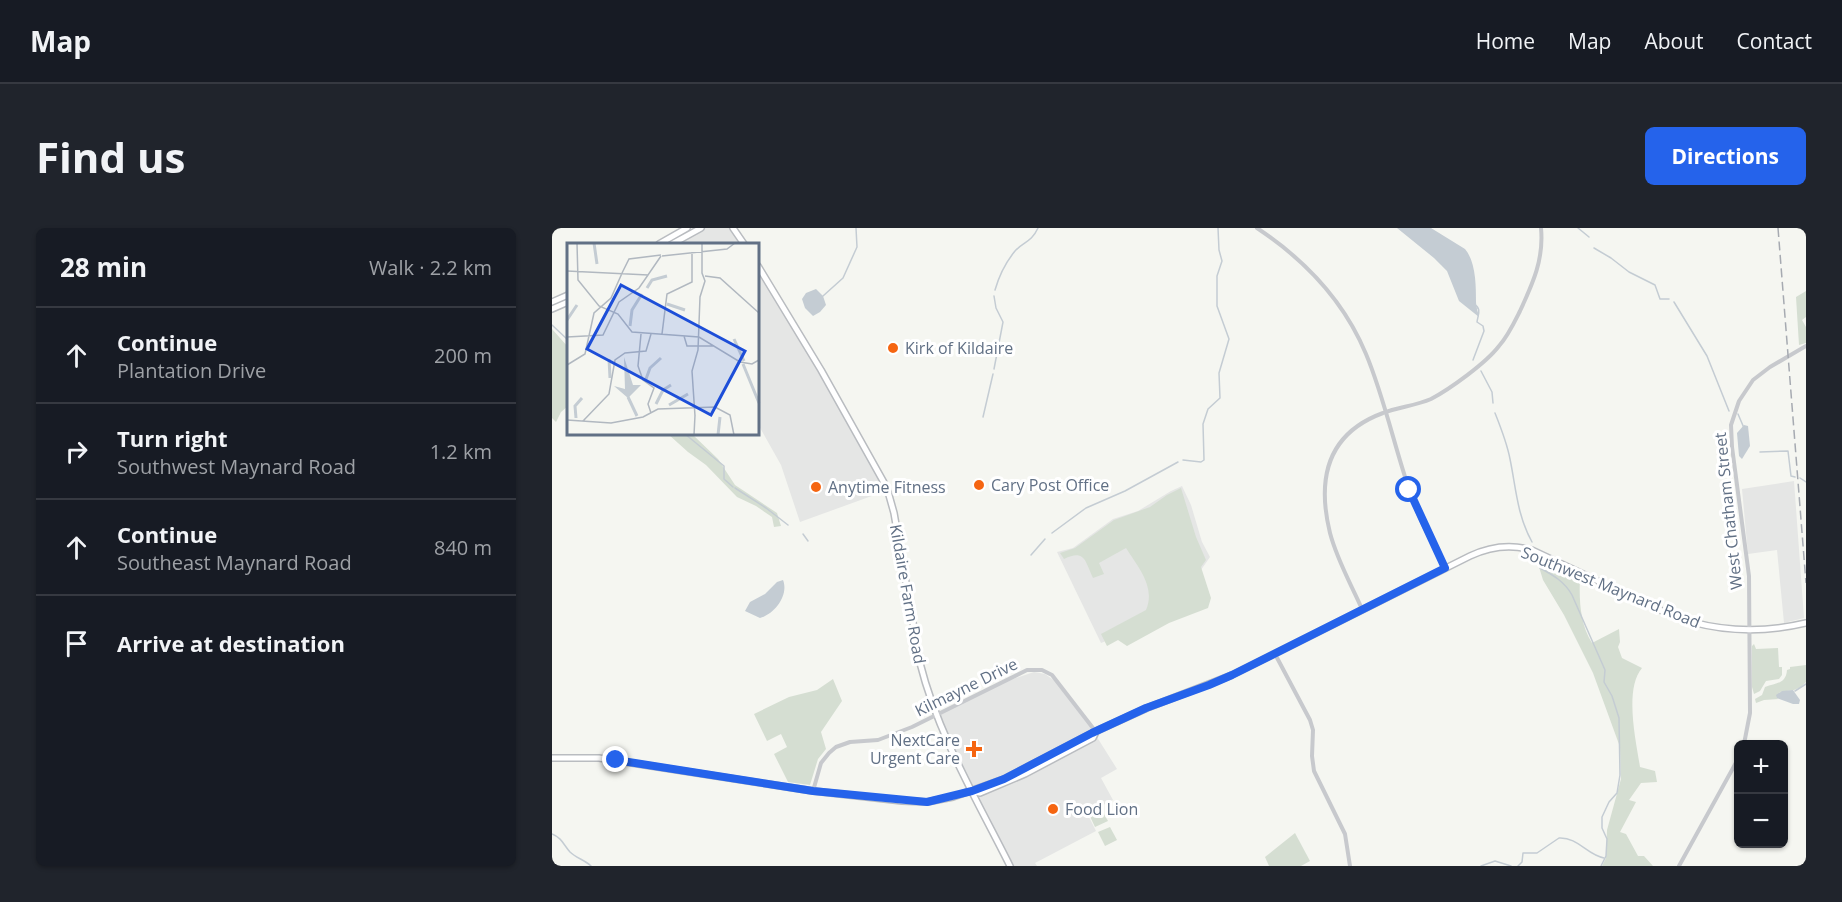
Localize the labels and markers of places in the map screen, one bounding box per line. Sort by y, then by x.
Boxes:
place label: Kirk of Kildaire [905,337,1013,359]
marker: Kirk of Kildaire [886,341,900,355]
place label: Cary Post Office [991,474,1109,496]
place label: Anytime Fitness [828,476,946,498]
marker: Cary Post Office [972,478,986,492]
marker: Anytime Fitness [809,480,823,494]
place label: NextCare Urgent Care [870,729,960,769]
marker: NextCare Urgent Care [965,740,983,758]
place label: Food Lion [1065,798,1138,820]
marker: Food Lion [1046,802,1060,816]

